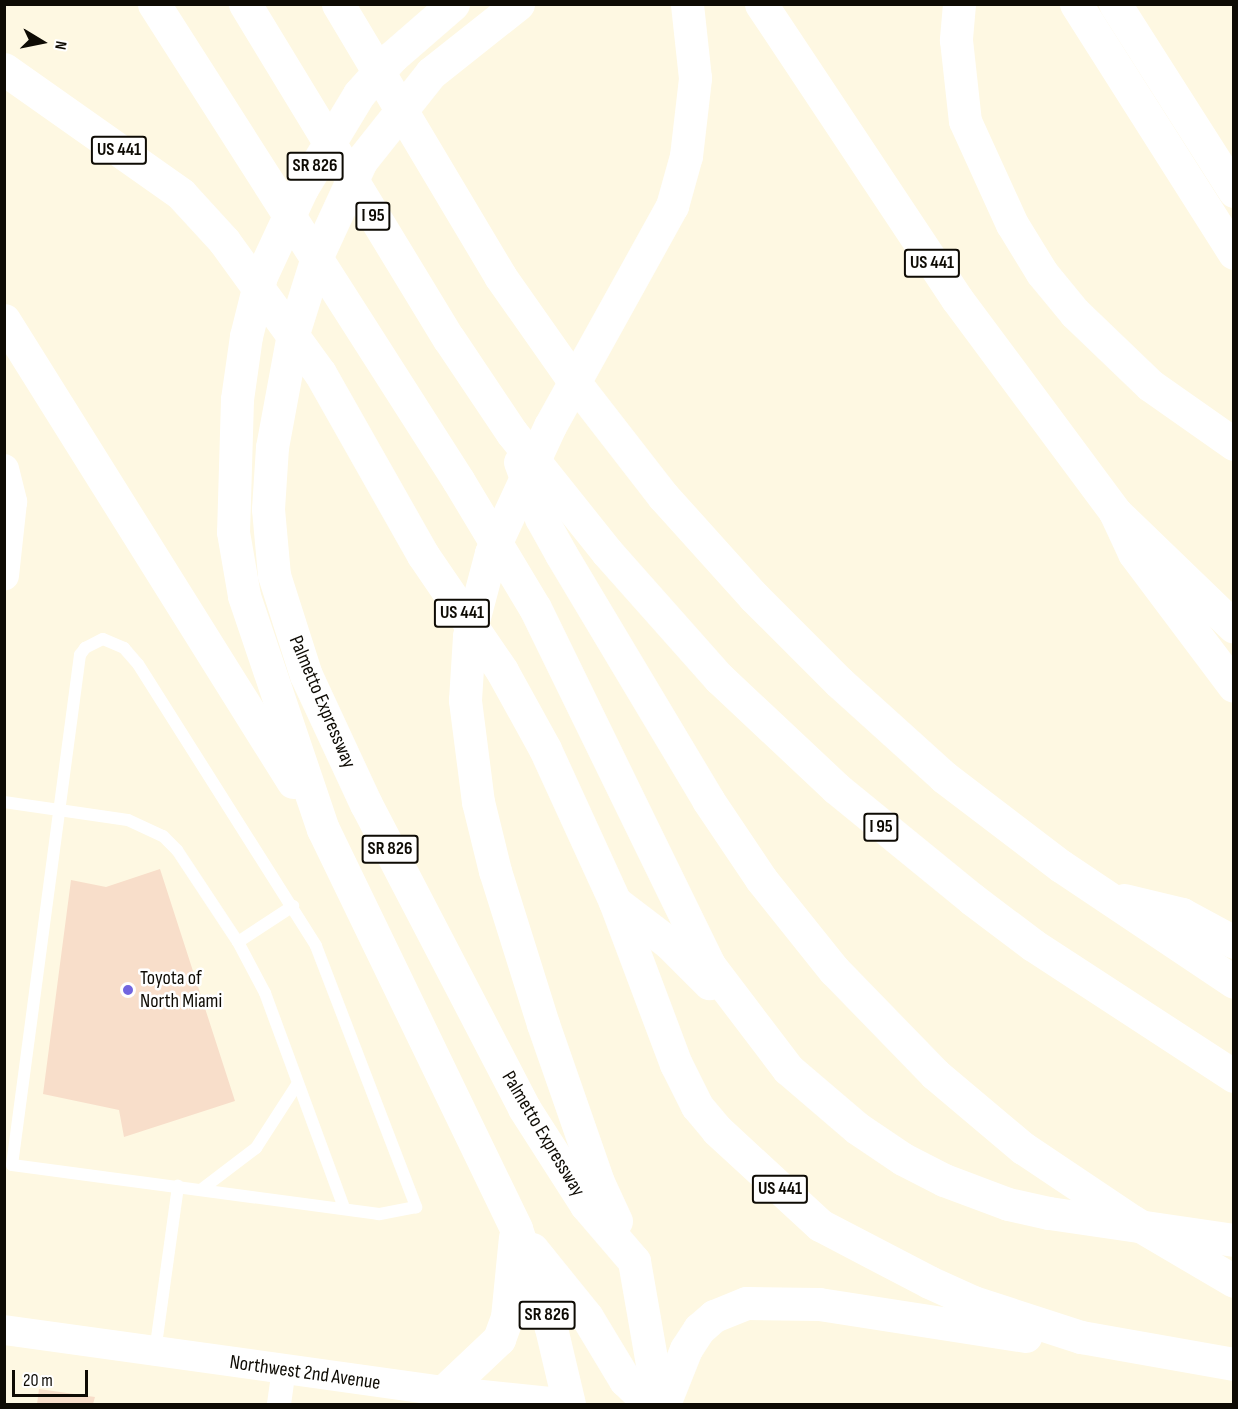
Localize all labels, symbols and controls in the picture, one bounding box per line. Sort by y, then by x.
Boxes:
north arrow [12,12,72,72]
text: N [50,39,70,51]
road number: US 441 [90,135,148,165]
road number: SR 826 [286,151,344,181]
road number: I 95 [355,201,391,231]
road number: US 441 [904,248,960,278]
road number: US 441 [434,598,490,628]
street label: Palmetto Expressway [283,632,361,772]
road number: I 95 [863,812,899,842]
road number: SR 826 [362,834,418,864]
place label: Toyota of North Miami [140,966,222,1013]
marker: Toyota of North Miami [121,983,135,997]
street label: Palmetto Expressway [496,1067,590,1201]
road number: US 441 [752,1174,808,1204]
road number: SR 826 [518,1300,576,1330]
street label: Northwest 2nd Avenue [228,1351,382,1395]
scale bar [15,1358,92,1396]
text: 20 m [23,1370,53,1391]

